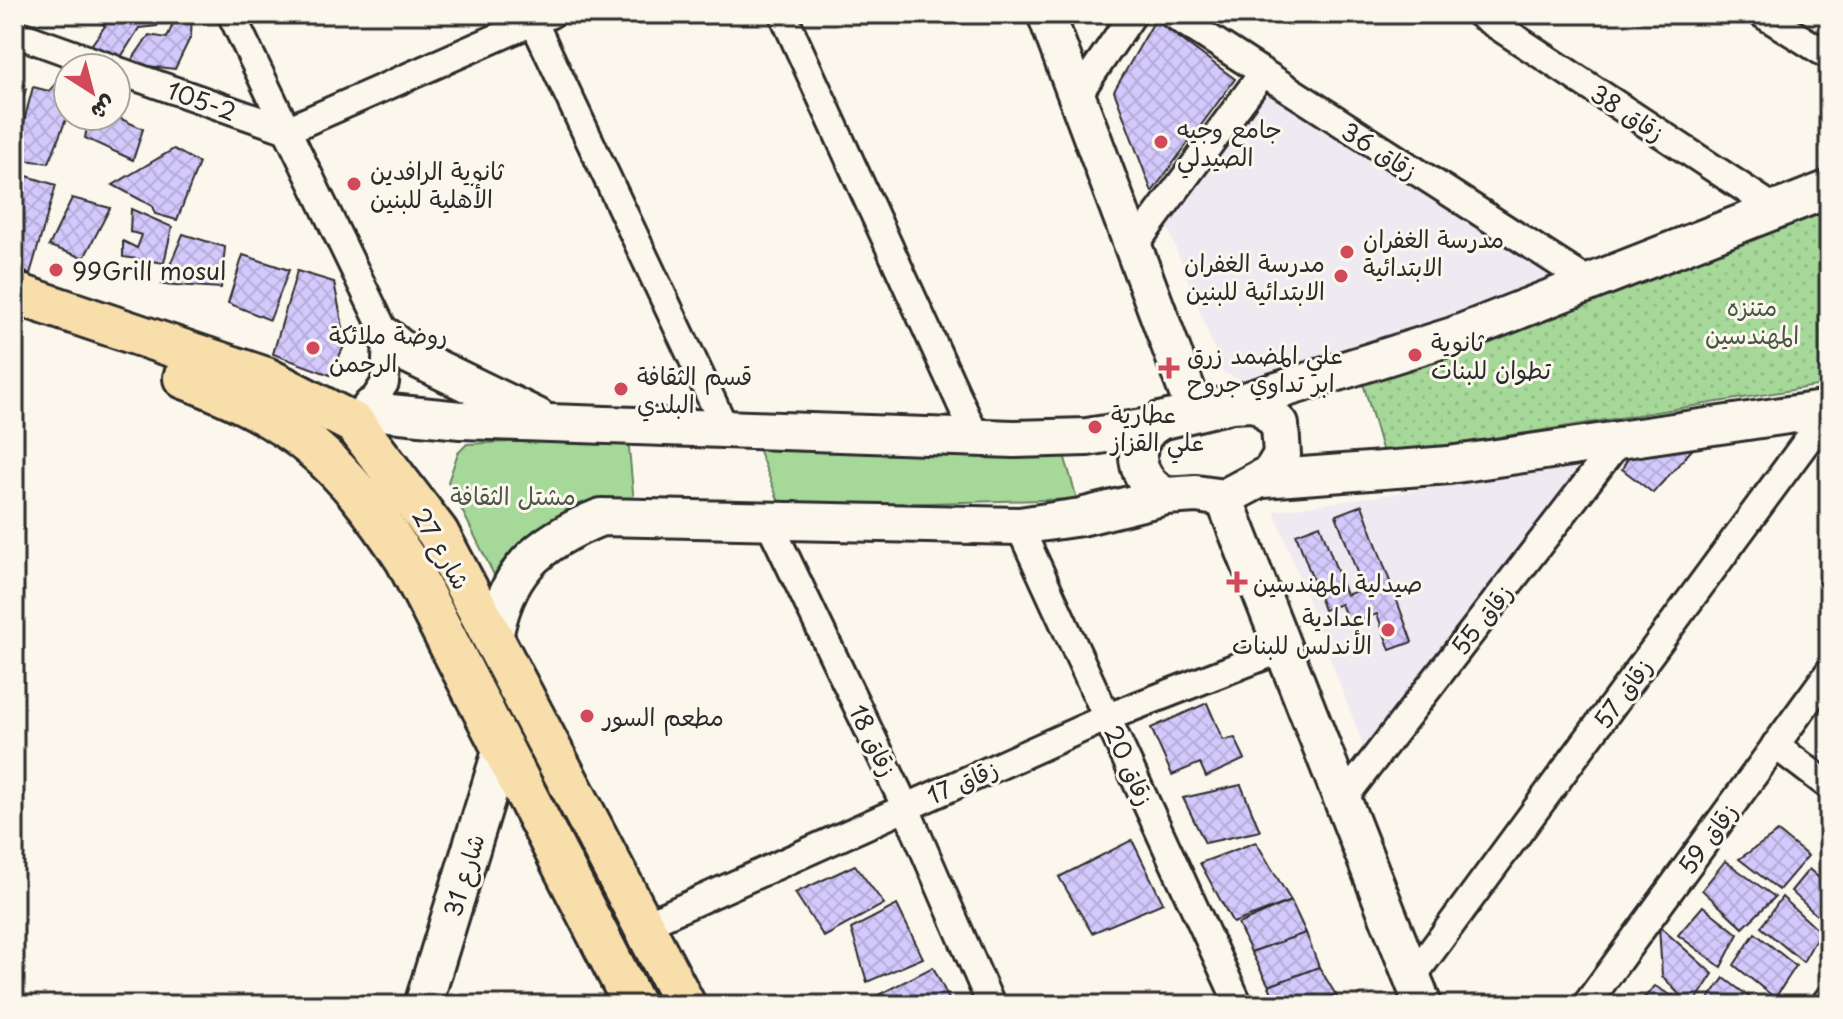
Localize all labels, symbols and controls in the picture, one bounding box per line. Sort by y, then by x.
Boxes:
north arrow [52,52,132,132]
street label: 105-2 [162,71,242,129]
street label: زقاق 38 [1584,75,1672,149]
text: ش [85,89,124,130]
place label: جامع وجيه الصيدلي [1177,110,1282,179]
street label: زقاق 36 [1335,113,1425,187]
marker: جامع وجيه الصيدلي [1152,133,1170,151]
place label: ثانوية الرافدين الأهلية للبنين [370,152,505,216]
marker: ثانوية الرافدين الأهلية للبنين [345,175,363,193]
place label: مدرسة الغفران الابتدائية [1363,220,1504,284]
marker: مدرسة الغفران الابتدائية [1338,243,1356,261]
place label: مدرسة الغفران الابتدائية للبنين [1184,244,1325,308]
place label: 99Grill mosul [72,252,226,288]
marker: 99Grill mosul [47,261,65,279]
marker: مدرسة الغفران الابتدائية للبنين [1332,267,1350,285]
park label: متنزه المهندسين [1705,288,1799,352]
place label: روضة ملائكة الرحمن [329,316,447,380]
place label: ثانوية تطوان للبنات [1431,323,1552,387]
place label: علي المضمد زرق ابر تداوي جروح [1187,336,1343,401]
marker: روضة ملائكة الرحمن [304,339,322,357]
marker: ثانوية تطوان للبنات [1406,346,1424,364]
place label: قسم الثقافة البلدي [637,357,752,422]
marker: علي المضمد زرق ابر تداوي جروح [1158,357,1180,379]
marker: قسم الثقافة البلدي [612,380,630,398]
place label: عطارية علي القزاز [1109,395,1204,464]
marker: عطارية علي القزاز [1086,418,1104,436]
park label: مشتل الثقافة [450,477,576,513]
street label: شارع 27 [403,500,480,596]
place label: صيدلية المهندسين [1253,564,1422,600]
marker: صيدلية المهندسين [1228,573,1246,591]
street label: زقاق 55 [1442,576,1520,662]
place label: اعدادية الأندلس للبنات [1232,598,1372,662]
marker: اعدادية الأندلس للبنات [1379,621,1397,639]
street label: زقاق 57 [1584,650,1660,736]
place label: مطعم السور [601,698,724,736]
street label: زقاق 18 [841,698,907,782]
marker: مطعم السور [578,707,596,725]
street label: زقاق 20 [1096,719,1164,811]
street label: زقاق 17 [921,749,1003,813]
street label: زقاق 59 [1669,795,1745,881]
street label: شارع 31 [433,829,494,921]

